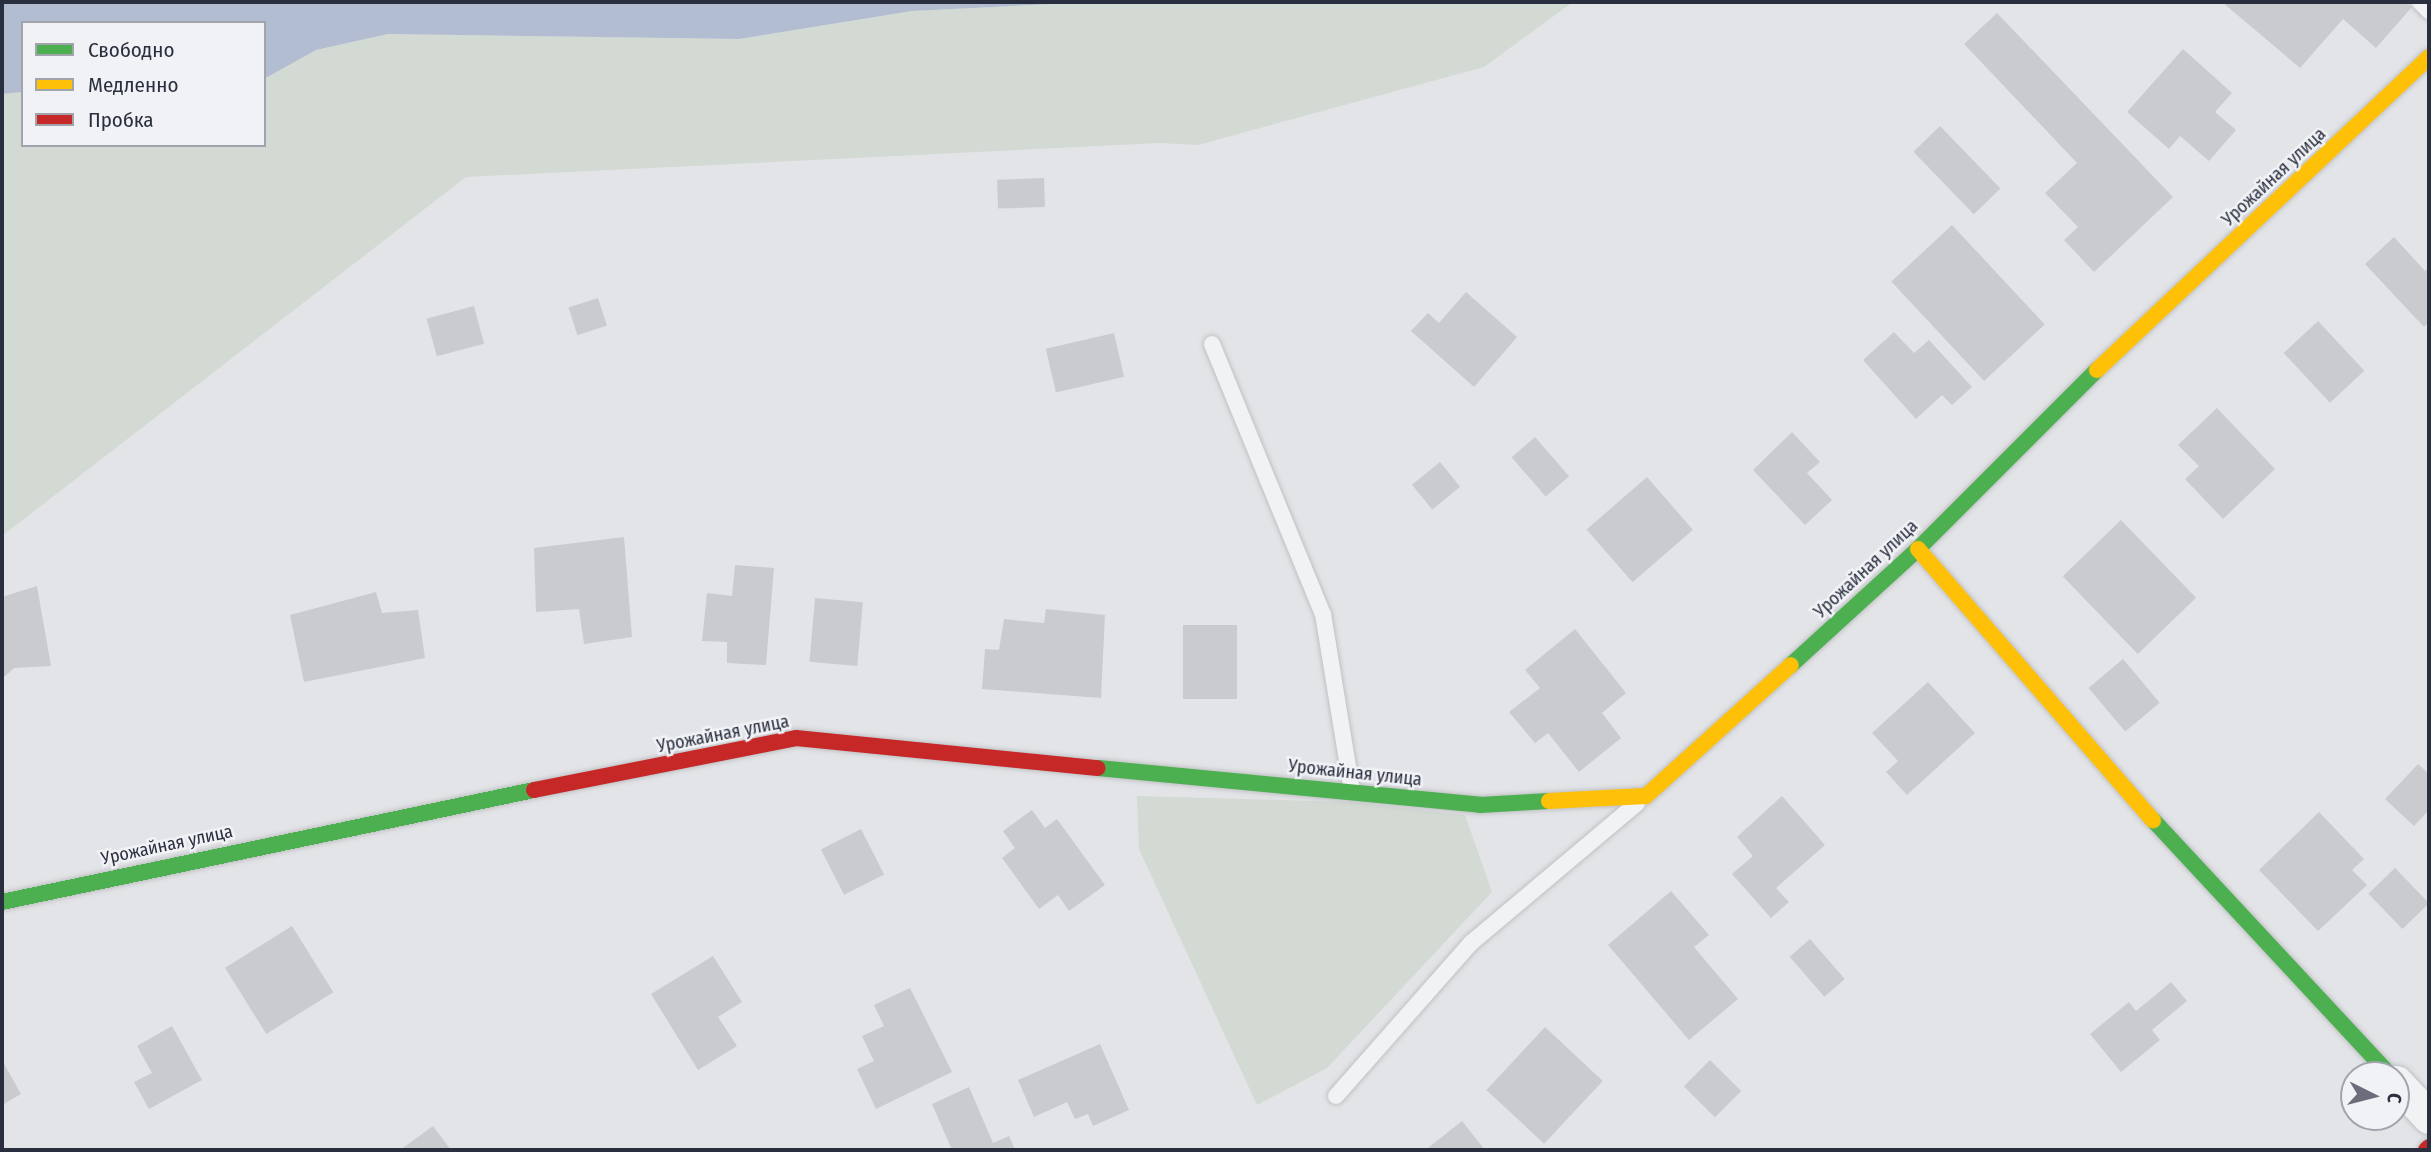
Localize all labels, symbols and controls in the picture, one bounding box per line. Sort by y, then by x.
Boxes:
legend [21,21,266,147]
text: Свободно [88,37,174,63]
text: Медленно [88,72,178,98]
text: Пробка [88,107,154,133]
street label: Урожайная улица [2218,123,2330,231]
street label: Урожайная улица [1810,515,1922,623]
street label: Урожайная улица [655,711,791,757]
street label: Урожайная улица [1287,755,1423,791]
street label: Урожайная улица [99,821,235,869]
north arrow [2340,1061,2410,1131]
text: С [2382,1092,2406,1104]

